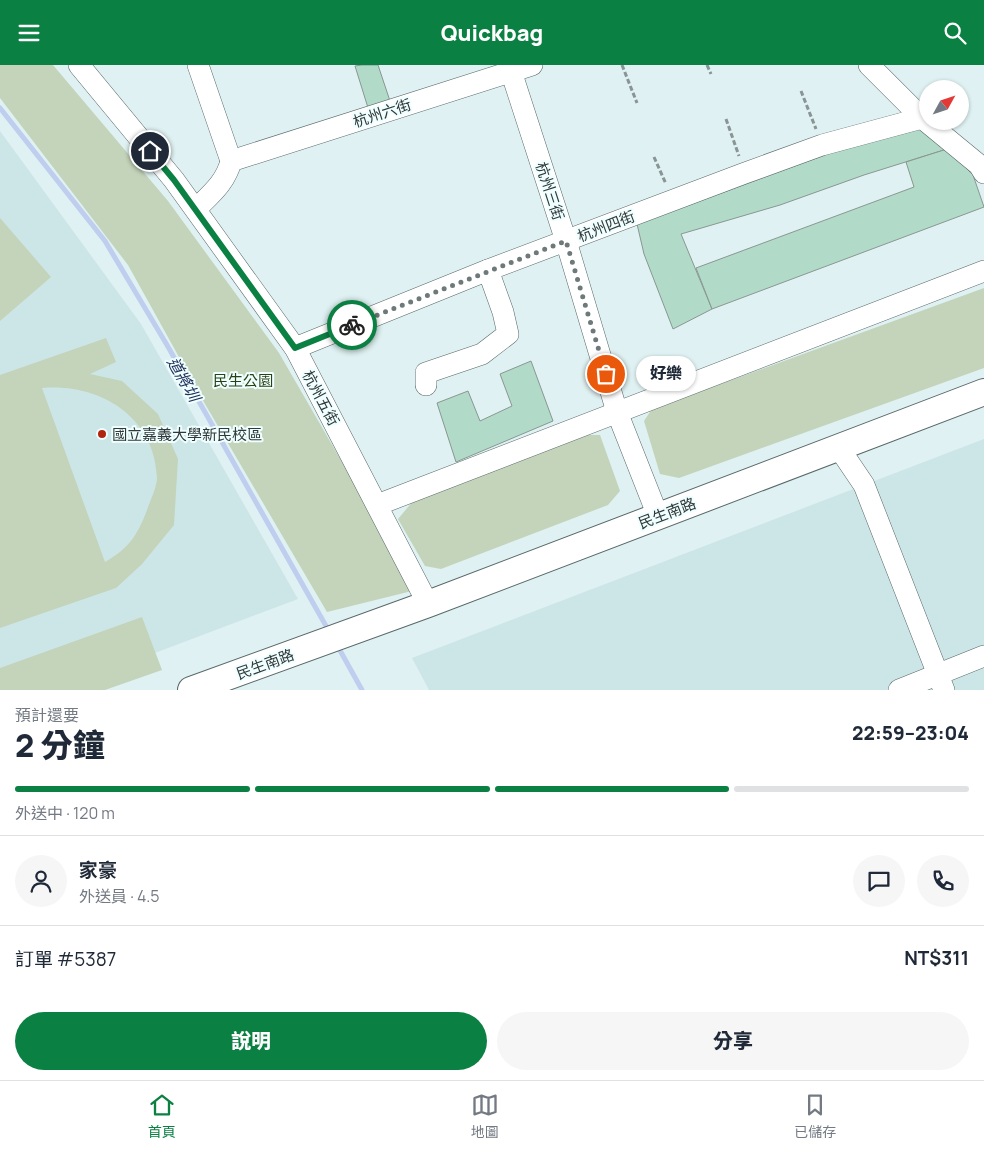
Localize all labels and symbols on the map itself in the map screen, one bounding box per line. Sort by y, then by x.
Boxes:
north arrow [919,80,969,130]
street label: 杭州六街 [350,94,414,132]
pin [129,130,171,172]
street label: 杭州三街 [531,159,569,223]
street label: 杭州四街 [574,205,638,247]
courier [327,300,377,350]
water label: 道將圳 [162,353,207,407]
pin [585,353,627,395]
callout: 好樂 [636,357,696,391]
street label: 杭州五街 [298,367,344,429]
park label: 民生公園 [213,370,273,391]
place label: 國立嘉義大學新民校區 [112,424,262,445]
marker: 國立嘉義大學新民校區 [96,428,108,440]
street label: 民生南路 [635,492,699,534]
street label: 民生南路 [233,644,297,684]

